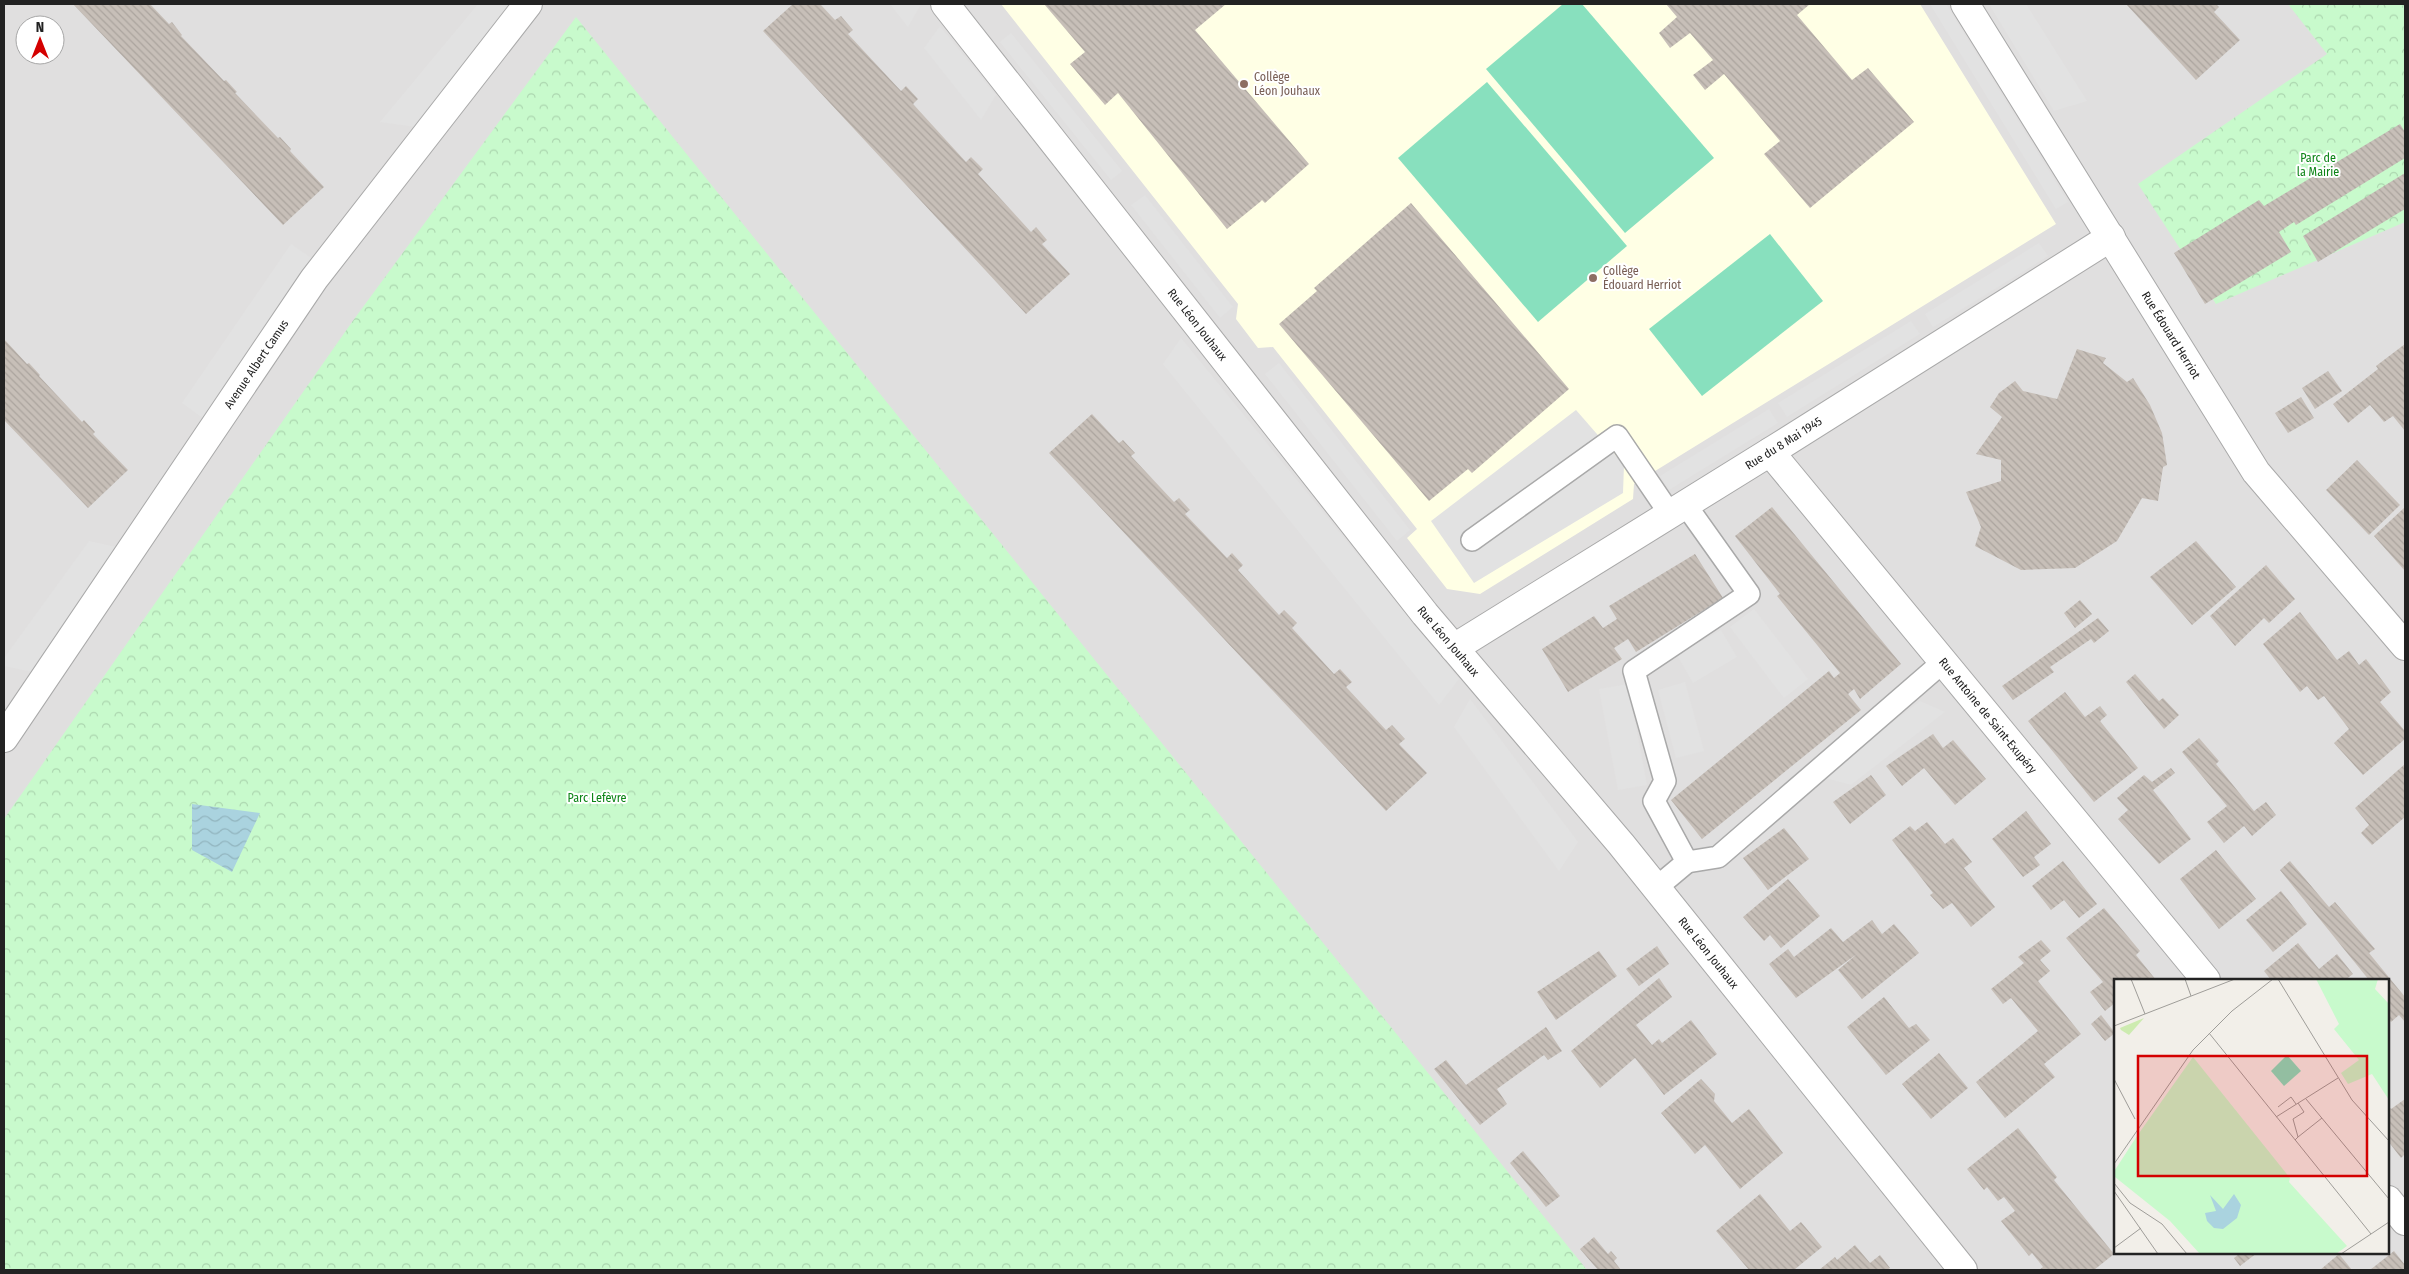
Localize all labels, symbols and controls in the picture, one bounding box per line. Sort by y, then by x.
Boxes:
north arrow [15,15,65,65]
text: N [36,19,44,36]
place label: Collège Léon Jouhaux [1254,70,1321,98]
marker: Collège Léon Jouhaux [1238,78,1250,90]
park label: Parc de la Mairie [2297,151,2339,179]
place label: Collège Édouard Herriot [1603,264,1681,292]
marker: Collège Édouard Herriot [1587,272,1599,284]
street label: Rue Léon Jouhaux [1165,286,1230,364]
street label: Rue Édouard Herriot [2139,289,2203,381]
street label: Avenue Albert Camus [221,317,291,411]
street label: Rue du 8 Mai 1945 [1743,414,1825,473]
street label: Rue Léon Jouhaux [1415,603,1482,680]
street label: Rue Antoine de Saint-Exupéry [1936,655,2040,777]
park label: Parc Lefèvre [568,791,627,805]
street label: Rue Léon Jouhaux [1675,914,1742,992]
inset map [2114,979,2389,1254]

